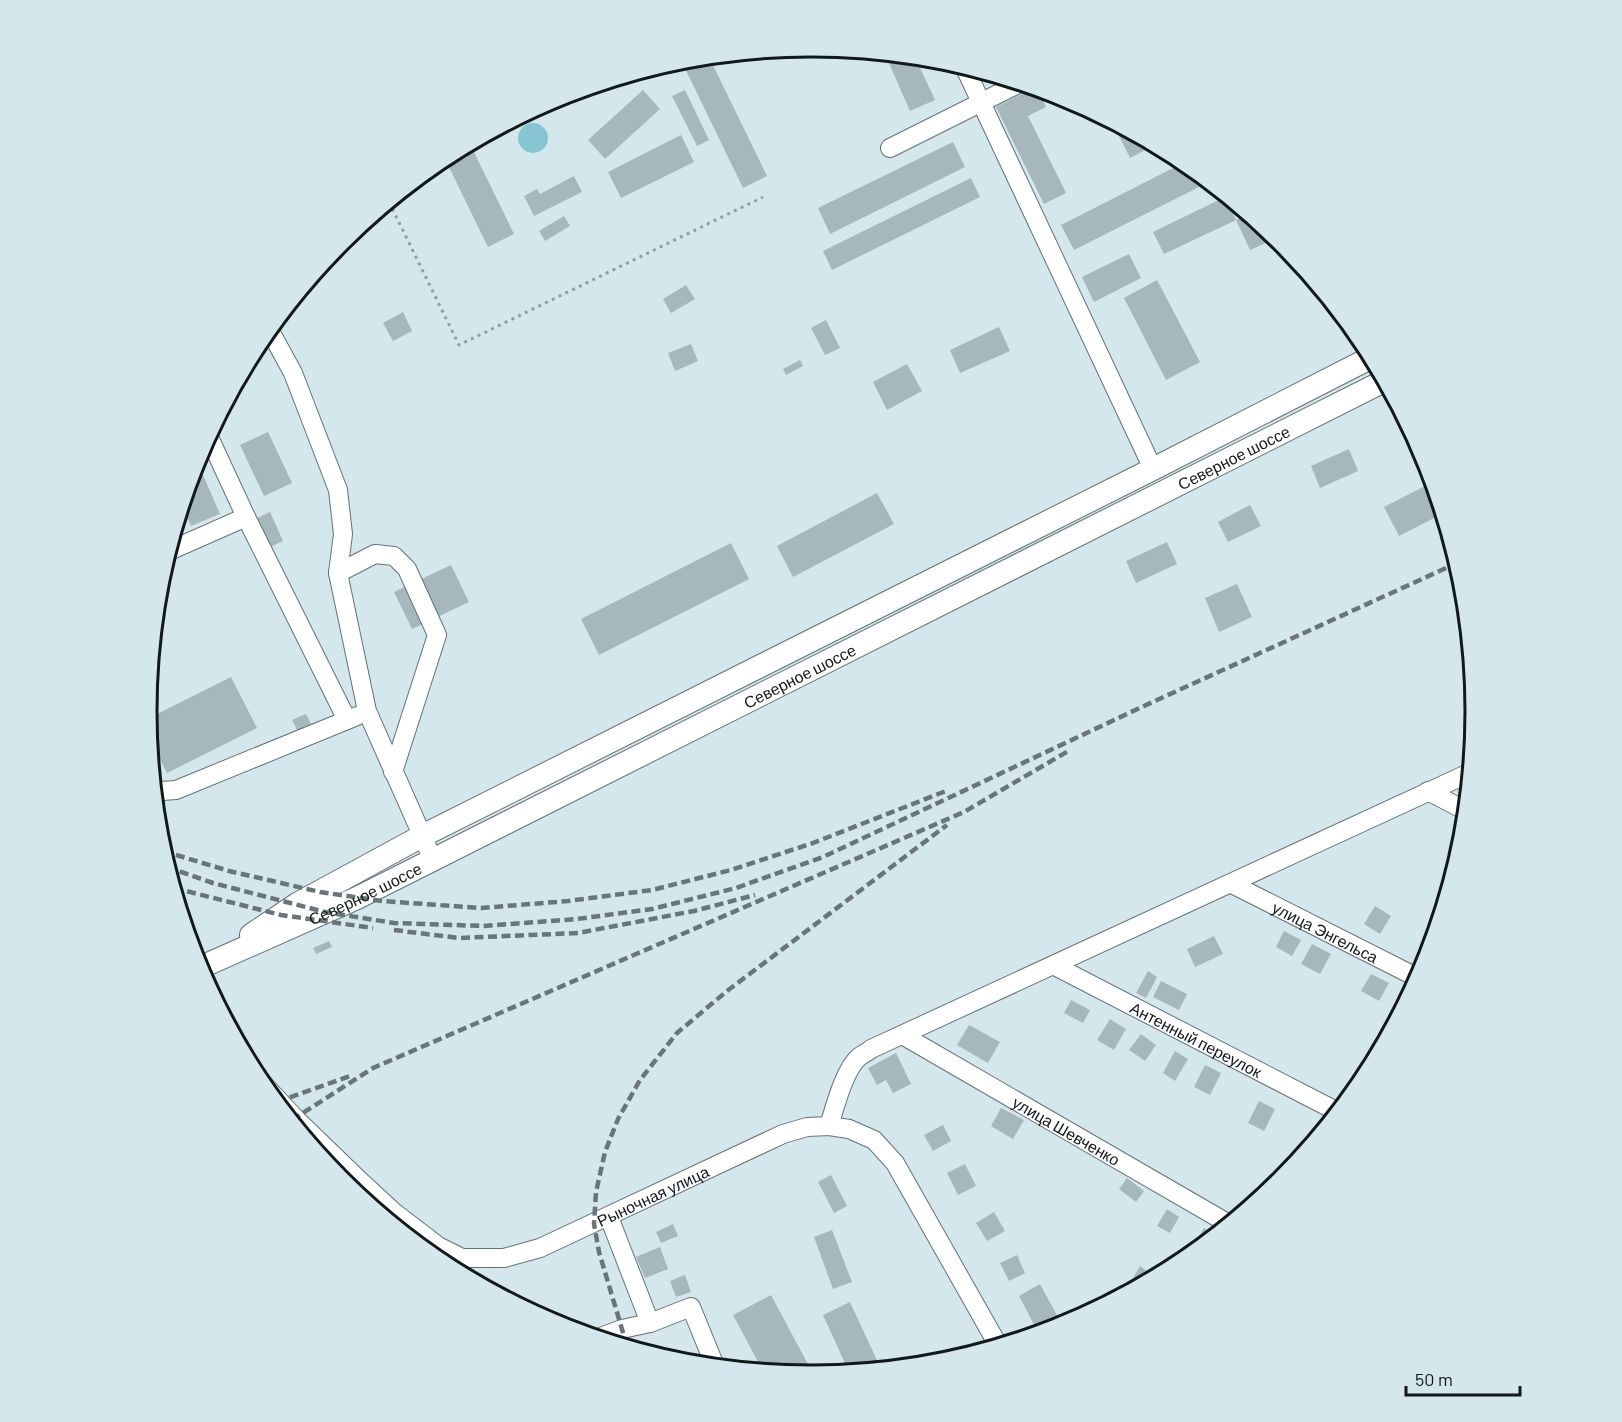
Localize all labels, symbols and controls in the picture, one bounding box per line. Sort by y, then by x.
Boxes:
street label: Северное шоссе [1174,421,1293,493]
street label: Северное шоссе [740,639,859,712]
street label: Северное шоссе [305,858,425,928]
street label: улица Энгельса [1270,897,1382,966]
street label: Антенный переулок [1127,997,1266,1081]
street label: улица Шевченко [1010,1092,1124,1169]
street label: Рыночная улица [594,1161,712,1230]
scale bar [1406,1359,1520,1397]
text: 50 m [1415,1368,1453,1390]

